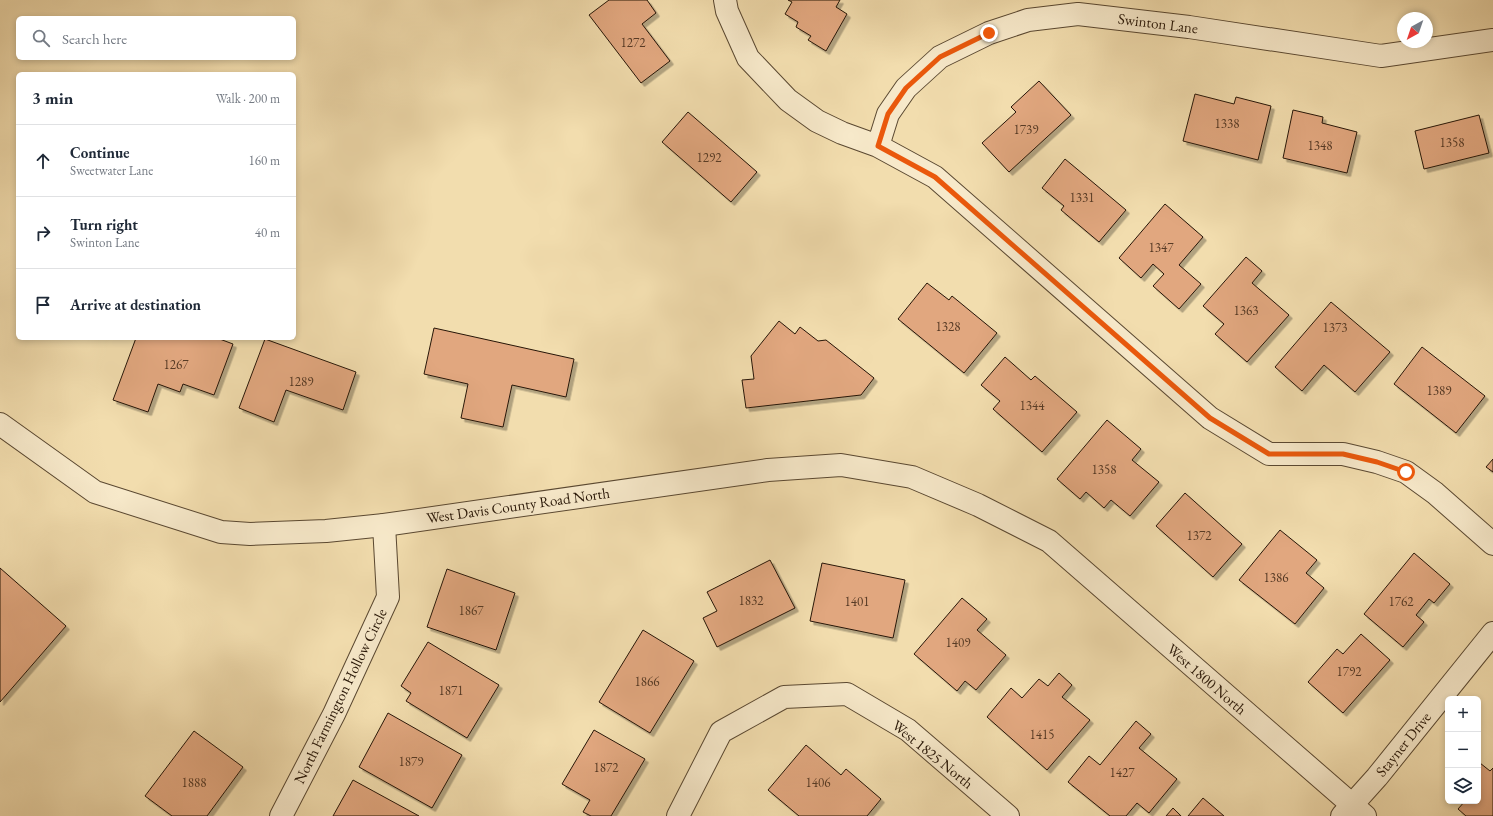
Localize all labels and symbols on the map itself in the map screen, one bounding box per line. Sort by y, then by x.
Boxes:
street label: Swinton Lane [1117,9,1199,37]
north arrow [1397,12,1433,48]
route end [980,24,998,42]
house number: 1272 [621,34,646,51]
house number: 1338 [1215,115,1239,132]
house number: 1739 [1014,121,1039,138]
house number: 1358 [1440,134,1464,151]
house number: 1348 [1308,137,1332,154]
house number: 1292 [697,149,722,166]
house number: 1331 [1070,189,1094,206]
house number: 1347 [1149,239,1174,256]
house number: 1363 [1234,302,1258,319]
house number: 1328 [936,318,960,335]
house number: 1373 [1323,319,1347,336]
house number: 1267 [164,356,189,373]
house number: 1289 [289,373,314,390]
house number: 1389 [1427,382,1452,399]
house number: 1344 [1020,397,1045,414]
house number: 1358 [1092,461,1116,478]
route start [1397,463,1415,481]
street label: West Davis County Road North [425,483,611,527]
house number: 1372 [1187,527,1212,544]
house number: 1386 [1264,569,1288,586]
house number: 1832 [739,592,764,609]
house number: 1401 [845,593,869,610]
house number: 1762 [1389,593,1414,610]
house number: 1867 [459,602,484,619]
street label: North Farmington Hollow Circle [289,605,391,787]
house number: 1409 [946,634,971,651]
street label: West 1800 North [1163,639,1251,719]
house number: 1792 [1337,663,1362,680]
house number: 1866 [635,673,659,690]
house number: 1871 [439,682,463,699]
street label: Stayner Drive [1371,708,1435,780]
street label: West 1825 North [888,715,978,793]
house number: 1415 [1030,726,1054,743]
house number: 1879 [399,753,424,770]
house number: 1872 [594,759,619,776]
house number: 1427 [1110,764,1135,781]
house number: 1888 [182,774,206,791]
house number: 1406 [806,774,830,791]

